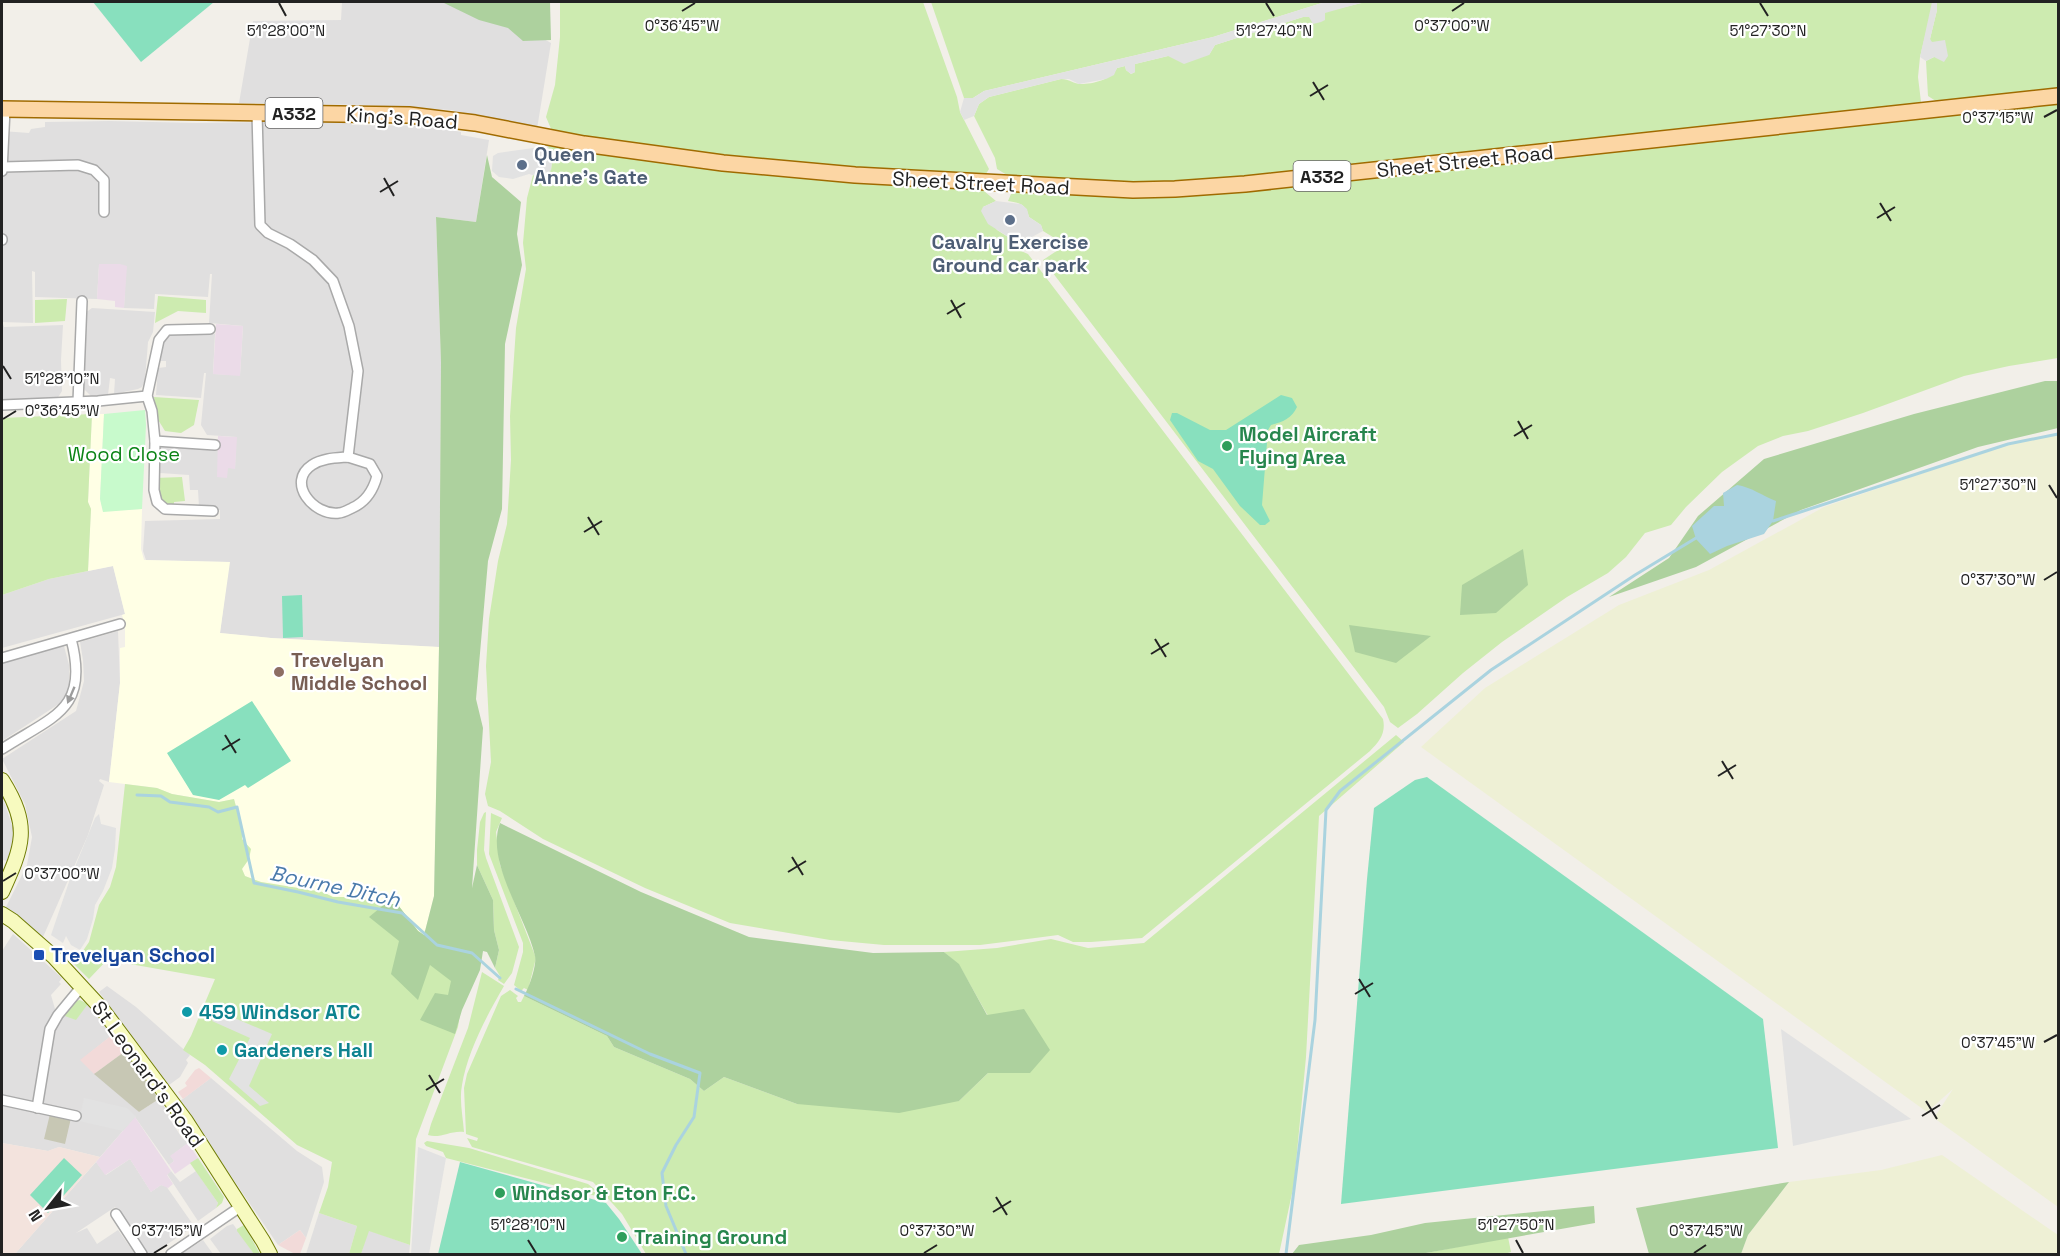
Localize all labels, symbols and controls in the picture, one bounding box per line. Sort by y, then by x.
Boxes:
text: 0°36'45"W [645,16,719,35]
text: 0°37'00"W [1414,16,1490,35]
text: 51°28'00"N [247,21,325,40]
text: 51°27'40"N [1236,21,1312,40]
text: 51°27'30"N [1730,21,1806,40]
road number: A332 [266,98,322,128]
street label: King's Road [345,101,459,135]
text: 0°37'15"W [1962,108,2034,127]
street label: Sheet Street Road [1375,139,1555,183]
place label: Queen Anne's Gate [534,141,648,190]
marker: Queen Anne's Gate [515,158,529,172]
road number: A332 [1294,161,1350,191]
street label: Sheet Street Road [892,165,1070,201]
marker: Cavalry Exercise Ground car park [1003,213,1017,227]
place label: Cavalry Exercise Ground car park [931,229,1089,278]
text: 51°28'10"N [24,369,100,388]
text: 0°36'45"W [25,401,99,420]
place label: Model Aircraft Flying Area [1239,421,1377,470]
marker: Model Aircraft Flying Area [1220,439,1234,453]
park label: Wood Close [68,441,180,467]
text: 51°27'30"N [1960,475,2036,494]
text: 0°37'30"W [1961,570,2035,589]
place label: Trevelyan Middle School [291,647,427,696]
marker: Trevelyan Middle School [272,665,286,679]
one-way arrow [66,687,76,705]
water label: Bourne Ditch [268,859,404,913]
text: 0°37'00"W [24,864,100,883]
place label: Trevelyan School [51,942,215,968]
marker: Trevelyan School [32,948,46,962]
street label: St Leonard's Road [86,995,210,1153]
place label: 459 Windsor ATC [199,999,360,1025]
marker: 459 Windsor ATC [180,1005,194,1019]
text: 0°37'45"W [1961,1033,2035,1052]
place label: Gardeners Hall [234,1037,373,1063]
marker: Gardeners Hall [215,1043,229,1057]
north arrow [18,1178,78,1238]
place label: Windsor & Eton F.C. [512,1180,696,1206]
marker: Windsor & Eton F.C. [493,1186,507,1200]
text: N [24,1205,47,1225]
text: 51°28'10"N [490,1215,566,1234]
text: 51°27'50"N [1478,1215,1554,1234]
text: 0°37'15"W [131,1221,203,1240]
text: 0°37'30"W [900,1221,974,1240]
text: 0°37'45"W [1669,1221,1743,1240]
place label: Training Ground [634,1224,787,1250]
marker: Training Ground [615,1230,629,1244]

